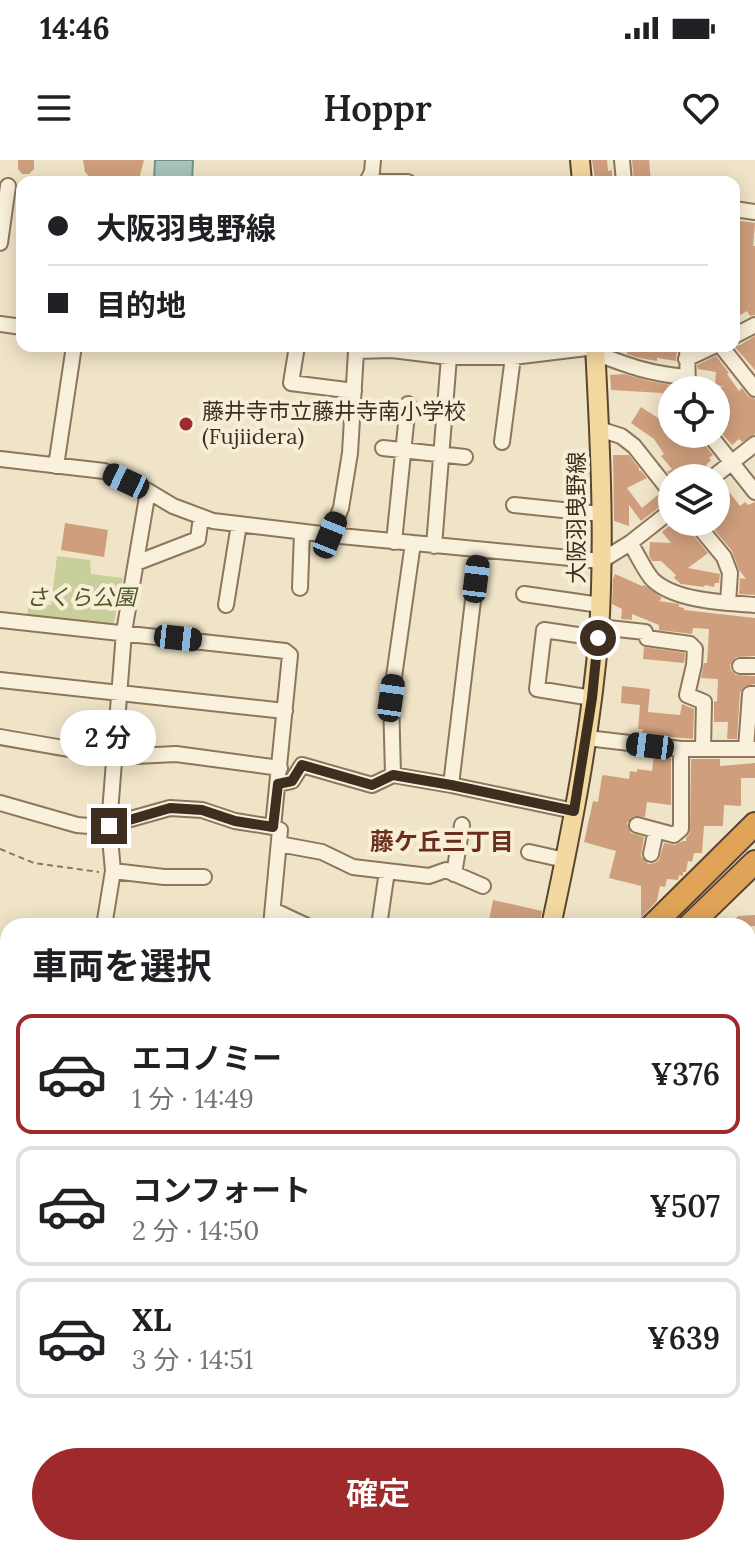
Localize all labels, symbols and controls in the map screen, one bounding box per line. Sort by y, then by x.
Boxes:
text: 14:46 [40,9,110,47]
text: Hoppr [323,85,432,131]
icon: menu [32,86,76,130]
icon: heart [679,86,723,130]
text: 大阪羽曳野線 [96,209,276,247]
text: 目的地 [96,286,186,324]
map controls [658,376,730,536]
button: locate [658,376,730,448]
place label: 藤井寺市立藤井寺南小学校 (Fujiidera) [202,397,466,450]
marker: 藤井寺市立藤井寺南小学校 (Fujiidera) [177,415,195,433]
street label: 大阪羽曳野線 [562,452,590,584]
car [99,460,153,502]
button: layers [658,464,730,536]
car [310,508,350,562]
car [461,554,491,604]
park label: さくら公園 [26,583,139,611]
route start [580,620,616,656]
car [153,624,203,652]
car [376,673,406,723]
callout: 2 分 [61,710,157,766]
text: 2 分 [85,721,131,754]
car [625,731,675,761]
route end [91,808,127,844]
district label: 藤ケ丘三丁目 [370,826,514,857]
text: 車両を選択 [32,943,212,989]
icon: car [36,1038,108,1110]
text: エコノミー [132,1039,282,1077]
text: ¥376 [651,1055,720,1093]
text: 1 分 · 14:49 [132,1082,254,1115]
icon: car [36,1170,108,1242]
text: コンフォート [132,1171,311,1209]
text: ¥507 [650,1187,720,1225]
text: 2 分 · 14:50 [132,1214,259,1247]
text: XL [132,1301,171,1339]
icon: car [36,1302,108,1374]
text: ¥639 [647,1319,720,1357]
text: 3 分 · 14:51 [132,1343,253,1376]
button: 確定 [32,1448,724,1540]

